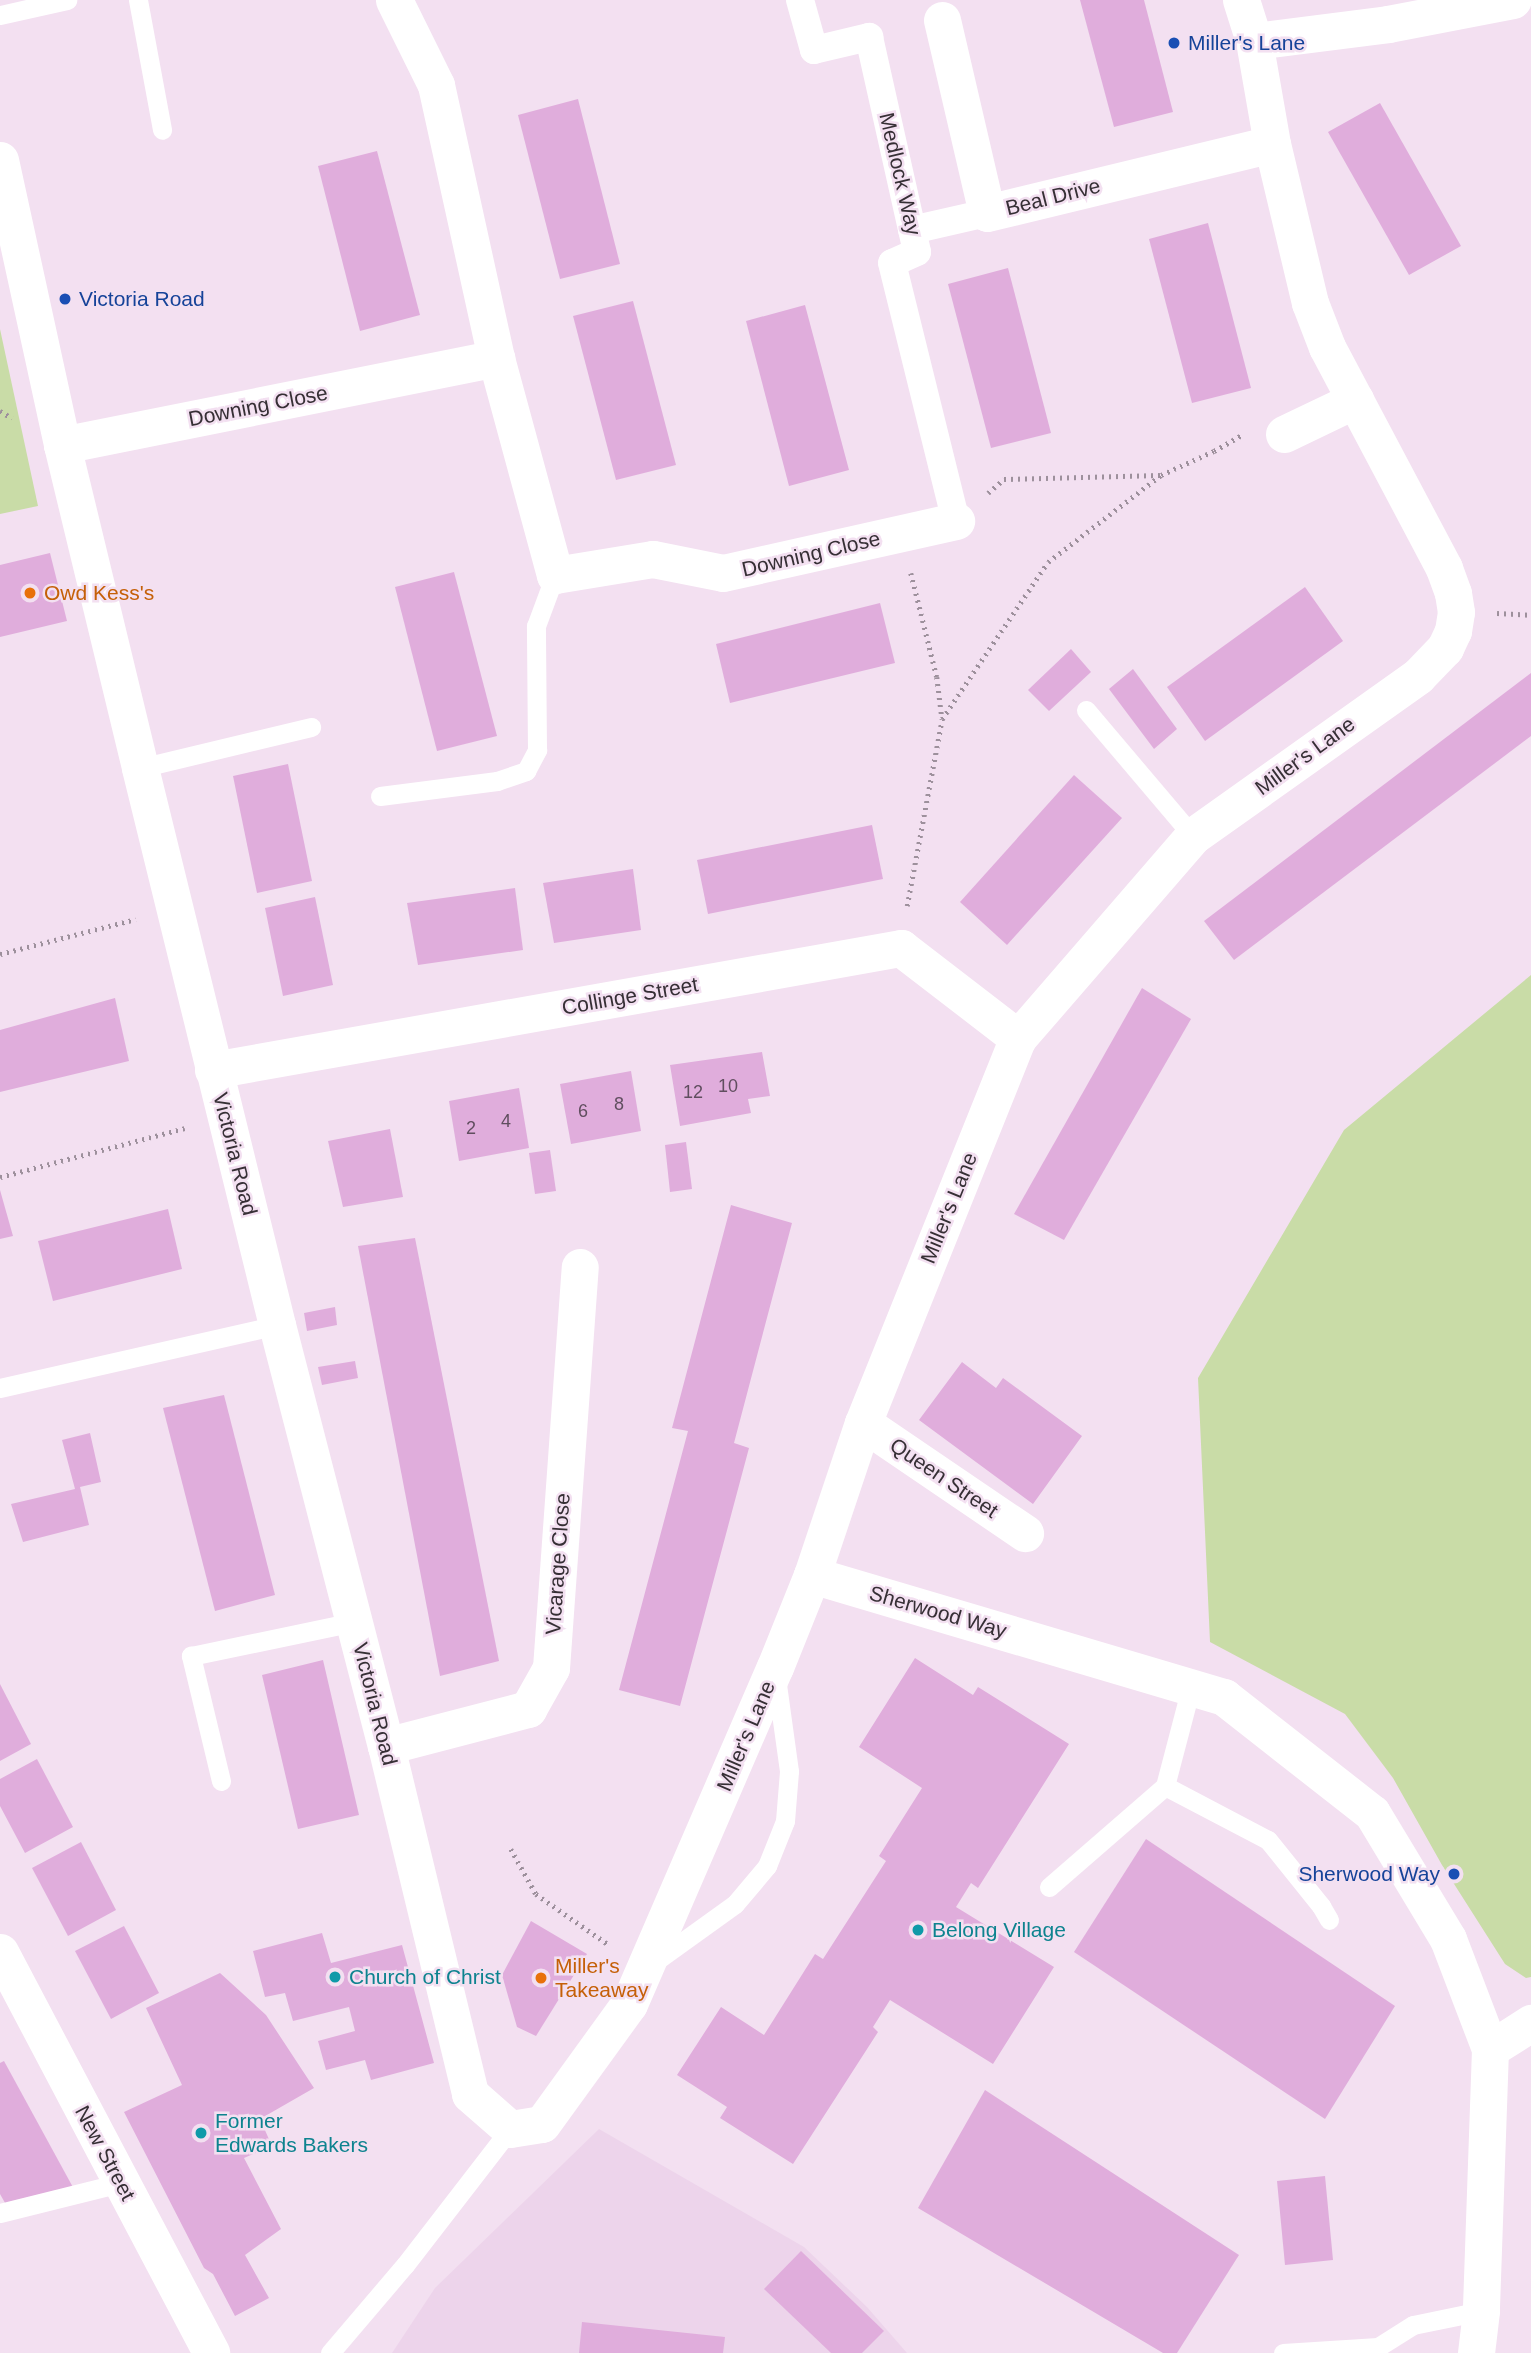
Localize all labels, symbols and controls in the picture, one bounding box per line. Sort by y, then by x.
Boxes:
place label: Miller's Lane [1188,30,1305,56]
marker: Miller's Lane [1166,35,1182,51]
street label: Medlock Way [874,110,926,238]
street label: Beal Drive [1003,173,1103,221]
place label: Victoria Road [79,286,205,312]
marker: Victoria Road [57,291,73,307]
street label: Downing Close [186,380,330,432]
street label: Downing Close [739,526,883,582]
place label: Owd Kess's [44,580,154,606]
marker: Owd Kess's [22,585,38,601]
street label: Miller's Lane [1250,711,1360,801]
street label: Collinge Street [560,972,700,1020]
house number: 10 [718,1075,738,1097]
house number: 12 [683,1081,703,1103]
street label: Victoria Road [208,1090,262,1218]
house number: 8 [614,1093,624,1115]
house number: 6 [578,1100,588,1122]
house number: 4 [501,1110,511,1132]
house number: 2 [466,1117,476,1139]
street label: Miller's Lane [915,1149,983,1267]
street label: Queen Street [885,1433,1003,1523]
street label: Vicarage Close [540,1492,576,1636]
street label: Sherwood Way [866,1580,1010,1644]
street label: Victoria Road [348,1640,402,1768]
street label: Miller's Lane [712,1677,780,1795]
place label: Sherwood Way [1298,1861,1440,1887]
marker: Sherwood Way [1446,1866,1462,1882]
place label: Belong Village [932,1917,1066,1943]
marker: Belong Village [910,1922,926,1938]
place label: Miller's Takeaway [555,1953,648,2003]
place label: Church of Christ [349,1964,501,1990]
marker: Church of Christ [327,1969,343,1985]
marker: Miller's Takeaway [533,1970,549,1986]
street label: New Street [69,2101,141,2205]
place label: Former Edwards Bakers [215,2108,368,2158]
marker: Former Edwards Bakers [193,2125,209,2141]

